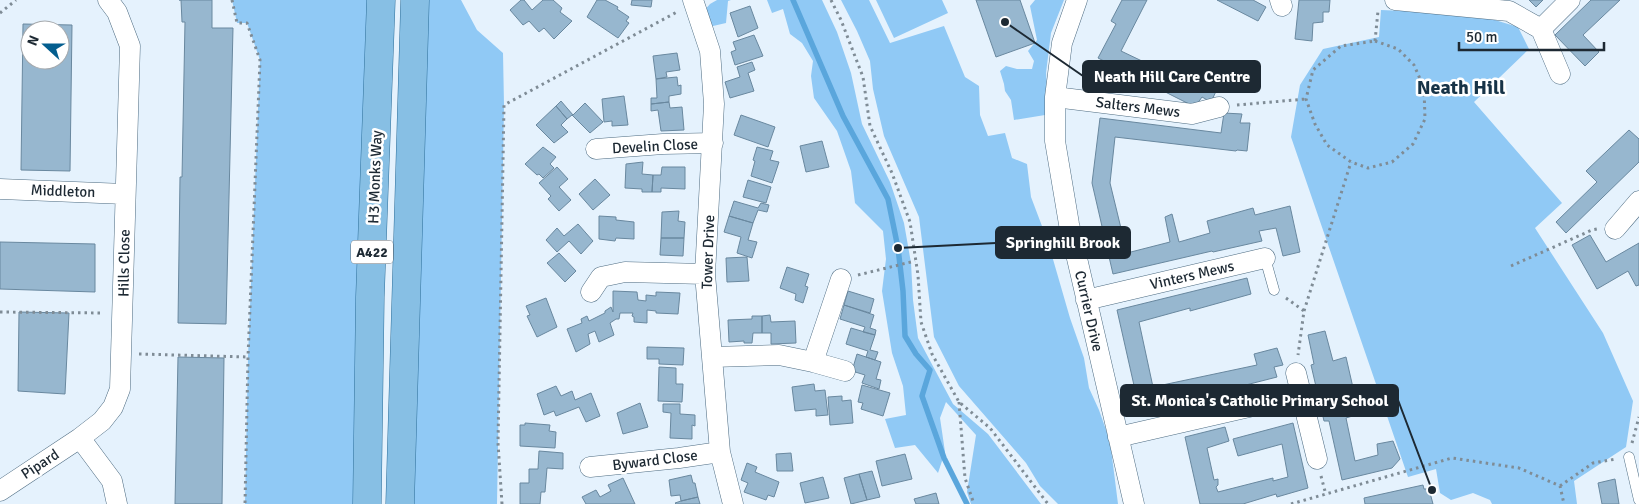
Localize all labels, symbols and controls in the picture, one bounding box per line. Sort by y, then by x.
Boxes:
north arrow [20,20,70,70]
scale bar [1459,20,1604,52]
text: 50 m [1466,28,1497,46]
text: N [24,33,43,48]
callout: Neath Hill Care Centre [1083,61,1260,92]
text: Neath Hill Care Centre [1094,67,1250,87]
district label: Neath Hill [1417,75,1505,100]
street label: Salters Mews [1095,93,1182,121]
street label: H3 Monks Way [364,130,386,224]
street label: Develin Close [611,135,699,157]
street label: Middleton [30,181,96,201]
street label: Tower Drive [698,215,718,289]
callout: Springhill Brook [996,227,1130,258]
street label: Hills Close [114,229,134,297]
text: Springhill Brook [1006,233,1121,253]
road number: A422 [351,240,393,264]
street label: Vinters Mews [1148,256,1236,293]
street label: Currier Drive [1071,269,1107,353]
callout: St. Monica's Catholic Primary School [1121,385,1398,416]
text: St. Monica's Catholic Primary School [1132,391,1388,411]
street label: Pipard [18,445,62,483]
street label: Byward Close [611,446,699,474]

